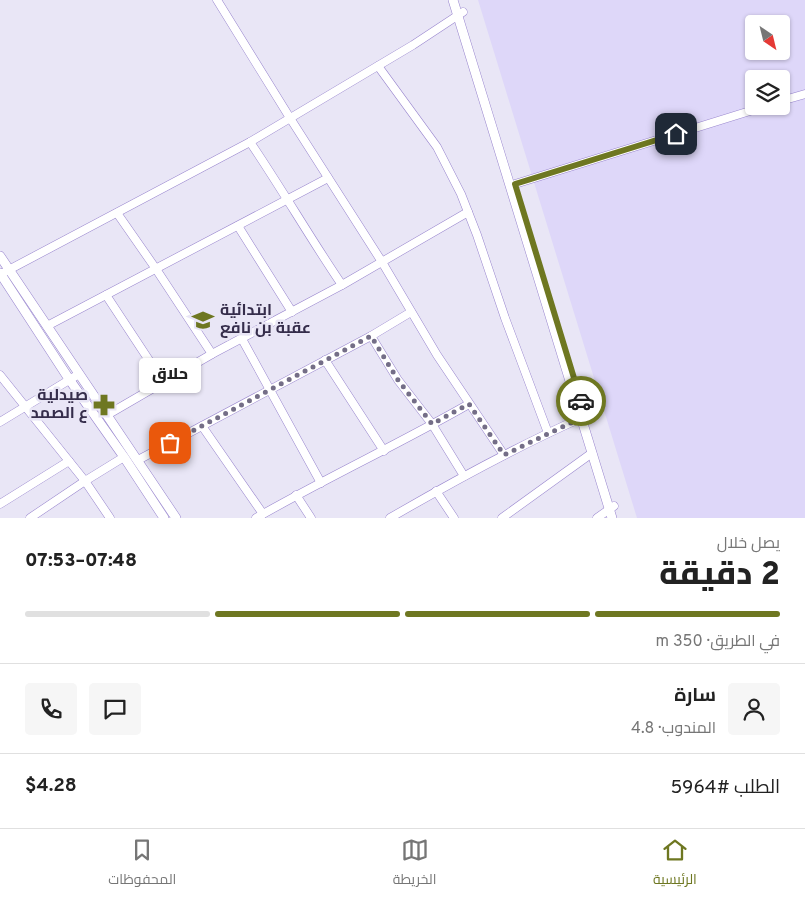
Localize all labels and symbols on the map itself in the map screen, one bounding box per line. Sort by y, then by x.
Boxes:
north arrow [745,15,790,60]
pin [655,113,697,155]
place label: ابتدائية عقبة بن نافع [220,301,311,339]
school or university icon: ابتدائية عقبة بن نافع [190,307,216,333]
callout: حلاق [139,358,201,393]
courier [556,376,606,426]
place label: صيدلية ع الصمد [31,386,88,424]
pharmacy icon: صيدلية ع الصمد [91,392,117,418]
pin [149,422,191,464]

